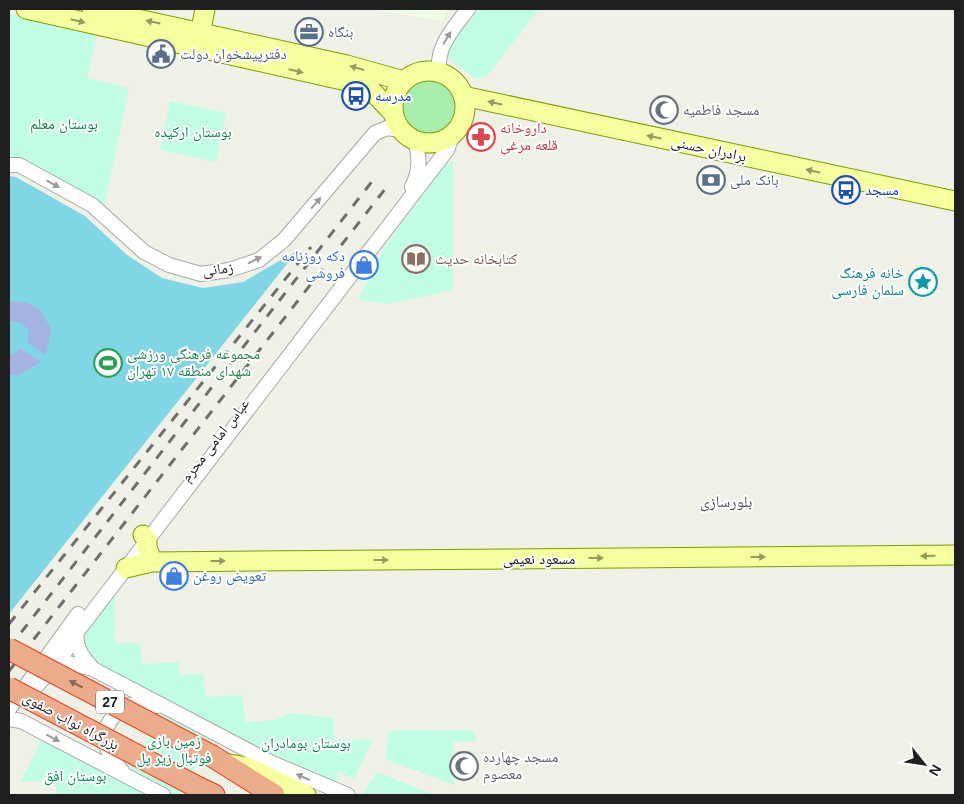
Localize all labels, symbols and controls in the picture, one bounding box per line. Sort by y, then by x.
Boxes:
one-way arrow [70,17,85,25]
office icon: بنگاه [294,17,324,47]
one-way arrow [145,18,160,26]
place label: بنگاه [328,23,353,40]
one-way arrow [442,32,451,45]
public building icon: دفترپیشخوان دولت [146,39,176,69]
place label: دفترپیشخوان دولت [180,45,287,64]
one-way arrow [349,64,364,72]
one-way arrow [288,67,303,75]
bus stop icon: مدرسه [341,81,371,111]
place label: مدرسه [375,87,412,105]
mosque icon: مسجد فاطمیه [649,95,679,125]
one-way arrow [487,99,503,107]
place label: مسجد فاطمیه [683,101,760,118]
park label: بوستان معلم [30,115,98,134]
place label: داروخانه قلعه مرغی [500,119,558,155]
pharmacy icon: داروخانه قلعه مرغی [466,122,496,152]
park label: بوستان ارکیده [154,123,232,142]
street label: برادران حسنی [670,132,748,167]
one-way arrow [646,133,661,141]
bank icon: بانک ملی [696,165,726,195]
one-way arrow [805,167,820,175]
place label: بانک ملی [730,171,779,190]
bus stop icon: مسجد [831,175,861,205]
one-way arrow [46,179,59,188]
place label: مسجد [865,181,899,198]
one-way arrow [310,196,321,209]
library icon: کتابخانه حدیث [401,244,431,274]
place label: دکه روزنامه فروشی [281,247,345,283]
shop icon: دکه روزنامه فروشی [349,250,379,280]
place label: کتابخانه حدیث [435,250,517,267]
one-way arrow [248,256,262,264]
street label: زمانی [202,258,235,281]
place label: خانه فرهنگ سلمان فارسی [831,264,904,300]
place icon: خانه فرهنگ سلمان فارسی [908,267,938,297]
place label: مجموعه فرهنگی ورزشی شهدای منطقه ۱۷ تهران [127,345,260,381]
sports icon: مجموعه فرهنگی ورزشی شهدای منطقه ۱۷ تهران [93,348,123,378]
street label: عباس امامی محرم [177,394,254,486]
district label: بلورسازی [700,493,752,512]
street label: مسعود نعیمی [503,550,575,569]
one-way arrow [920,552,936,560]
one-way arrow [751,553,767,561]
one-way arrow [588,554,604,562]
one-way arrow [373,556,389,564]
one-way arrow [211,557,227,565]
shop icon: تعویض روغن [159,561,189,591]
place label: تعویض روغن [193,567,267,586]
one-way arrow [69,680,83,688]
street label: بزرگراه نواب صفوی [19,688,122,755]
road number: 27 [96,690,124,714]
park label: زمین بازی فوتبال زیر پل [137,732,211,768]
one-way arrow [46,734,60,742]
park label: بوستان بومادران [261,734,351,753]
north arrow [899,739,949,789]
place label: مسجد چهارده معصوم [483,748,558,784]
mosque icon: مسجد چهارده معصوم [449,751,479,781]
text: N [926,762,945,779]
park label: بوستان افق [44,767,106,786]
one-way arrow [296,772,310,780]

